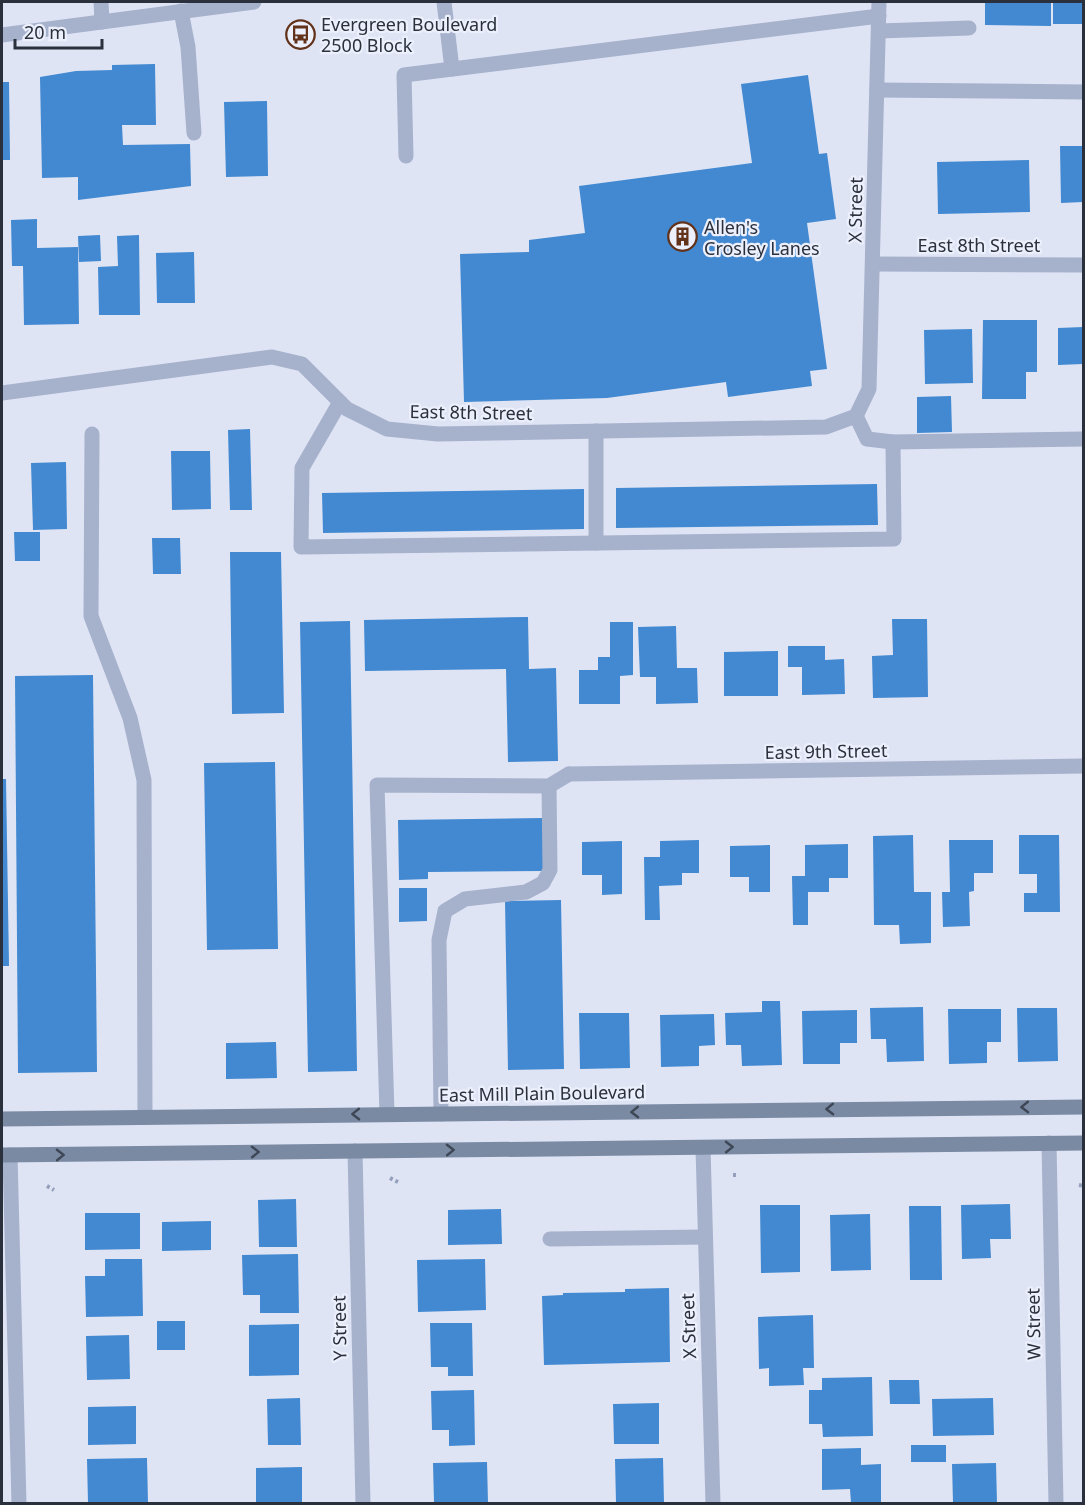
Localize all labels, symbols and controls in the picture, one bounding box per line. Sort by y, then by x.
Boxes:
scale bar [15,12,102,50]
place label: Evergreen Boulevard 2500 Block [321,12,497,57]
bus stop icon: Evergreen Boulevard 2500 Block [284,18,316,50]
text: 20 m [24,20,66,44]
street label: X Street [842,177,868,243]
place label: Allen's Crosley Lanes [704,215,820,260]
building icon: Allen's Crosley Lanes [667,221,699,253]
street label: East 8th Street [918,233,1041,257]
street label: East 8th Street [409,399,533,425]
street label: East 9th Street [764,738,888,764]
street label: East Mill Plain Boulevard [439,1079,645,1107]
one-way arrow [1021,1101,1030,1113]
one-way arrow [826,1103,835,1115]
one-way arrow [631,1105,640,1118]
one-way arrow [352,1108,361,1121]
one-way arrow [724,1141,733,1153]
one-way arrow [445,1144,454,1156]
one-way arrow [250,1146,259,1159]
one-way arrow [55,1149,64,1161]
street label: W Street [1020,1287,1046,1360]
street label: X Street [675,1292,701,1359]
street label: Y Street [326,1295,352,1361]

